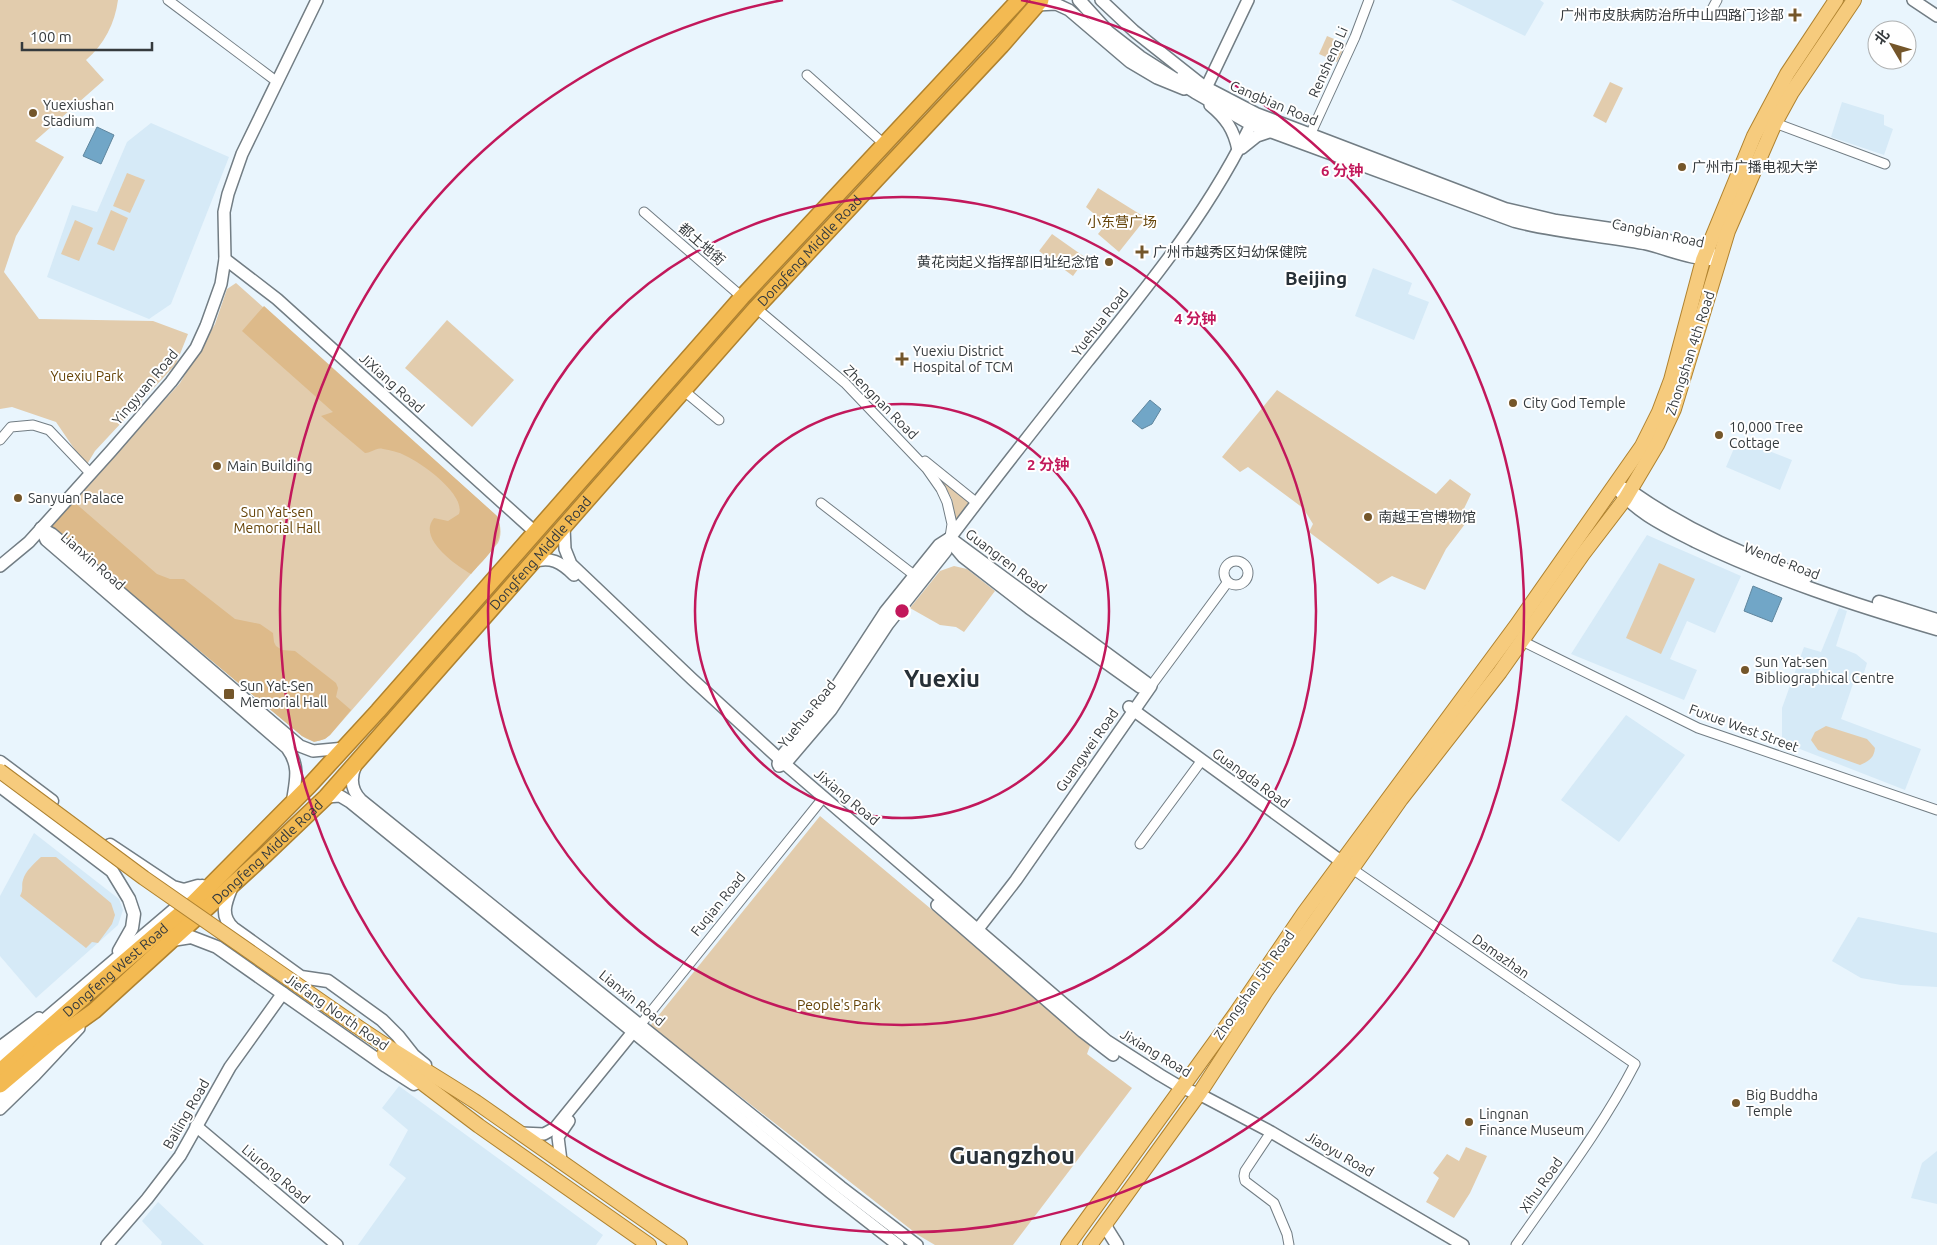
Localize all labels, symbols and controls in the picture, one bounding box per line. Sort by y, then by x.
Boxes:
place label: 广州市皮肤病防治所中山四路门诊部 [1560,7,1784,23]
marker: 广州市皮肤病防治所中山四路门诊部 [1788,8,1802,22]
scale bar [22,20,152,52]
north arrow [1867,20,1917,70]
street label: Rensheng Li [1305,24,1351,100]
text: 北 [1871,27,1892,47]
text: 100 m [30,28,72,45]
street label: Cangbian Road [1228,77,1320,129]
place label: Yuexiushan Stadium [43,97,114,129]
marker: Yuexiushan Stadium [27,107,39,119]
place label: 广州市广播电视大学 [1692,159,1818,175]
marker: 广州市广播电视大学 [1676,161,1688,173]
text: 6 分钟 [1321,162,1363,179]
street label: Dongfeng Middle Road [754,192,865,309]
park label: 小东营广场 [1087,214,1157,230]
street label: Cangbian Road [1610,215,1706,251]
street label: 都土地街 [676,220,728,268]
place label: 广州市越秀区妇幼保健院 [1153,244,1307,260]
marker: 广州市越秀区妇幼保健院 [1135,245,1149,259]
place label: 黄花岗起义指挥部旧址纪念馆 [917,254,1099,270]
marker: 黄花岗起义指挥部旧址纪念馆 [1103,256,1115,268]
district label: Beijing [1285,267,1347,289]
street label: Yuehua Road [1068,285,1132,359]
street label: Zhongshan 4th Road [1662,289,1718,417]
text: 4 分钟 [1174,310,1216,327]
place label: Yuexiu District Hospital of TCM [913,343,1013,375]
street label: Yingyuan Road [109,346,181,428]
street label: JiXiang Road [357,350,427,416]
marker: Yuexiu District Hospital of TCM [895,352,909,366]
street label: Zhengnan Road [841,362,921,442]
park label: Yuexiu Park [51,368,123,384]
place label: City God Temple [1523,395,1626,411]
marker: City God Temple [1507,397,1519,409]
place label: 10,000 Tree Cottage [1729,419,1803,451]
marker: 10,000 Tree Cottage [1713,429,1725,441]
text: 2 分钟 [1027,456,1069,473]
place label: Main Building [227,458,313,474]
marker: Main Building [211,460,223,472]
place label: Sanyuan Palace [28,490,124,506]
marker: Sanyuan Palace [12,492,24,504]
street label: Dongfeng Middle Road [486,493,594,613]
park label: Sun Yat-sen Memorial Hall [233,504,321,536]
place label: 南越王宫博物馆 [1378,509,1476,525]
marker: 南越王宫博物馆 [1362,511,1374,523]
street label: Guangren Road [962,525,1050,597]
street label: Lianxin Road [58,529,128,593]
street label: Wende Road [1742,539,1822,583]
centre of rings [893,602,911,620]
place label: Sun Yat-sen Bibliographical Centre [1755,654,1894,686]
marker: Sun Yat-sen Bibliographical Centre [1739,664,1751,676]
district label: Yuexiu [904,665,980,692]
street label: Yuehua Road [775,677,839,751]
place label: Sun Yat-Sen Memorial Hall [240,678,328,710]
marker: Sun Yat-Sen Memorial Hall [222,687,236,701]
street label: Fuxue West Street [1687,701,1801,755]
street label: Guangwei Road [1052,705,1122,795]
street label: Guangda Road [1209,745,1293,811]
street label: Jixiang Road [811,765,883,829]
street label: Dongfeng Middle Road [209,796,326,907]
street label: Fuqian Road [687,869,749,939]
street label: Dongfeng West Road [59,920,171,1020]
street label: Zhongshan 5th Road [1210,927,1298,1043]
street label: Damazhan [1469,931,1533,981]
street label: Lianxin Road [596,967,668,1029]
street label: Jiefang North Road [282,970,392,1054]
park label: People's Park [797,997,881,1013]
street label: Jixiang Road [1118,1026,1194,1080]
street label: Bailing Road [160,1076,212,1152]
place label: Big Buddha Temple [1746,1087,1818,1119]
marker: Big Buddha Temple [1730,1097,1742,1109]
place label: Lingnan Finance Museum [1479,1106,1584,1138]
marker: Lingnan Finance Museum [1463,1116,1475,1128]
street label: Jiaoyu Road [1303,1128,1377,1180]
street label: Liurong Road [239,1141,313,1207]
district label: Guangzhou [949,1142,1075,1169]
street label: Xihu Road [1516,1154,1566,1216]

